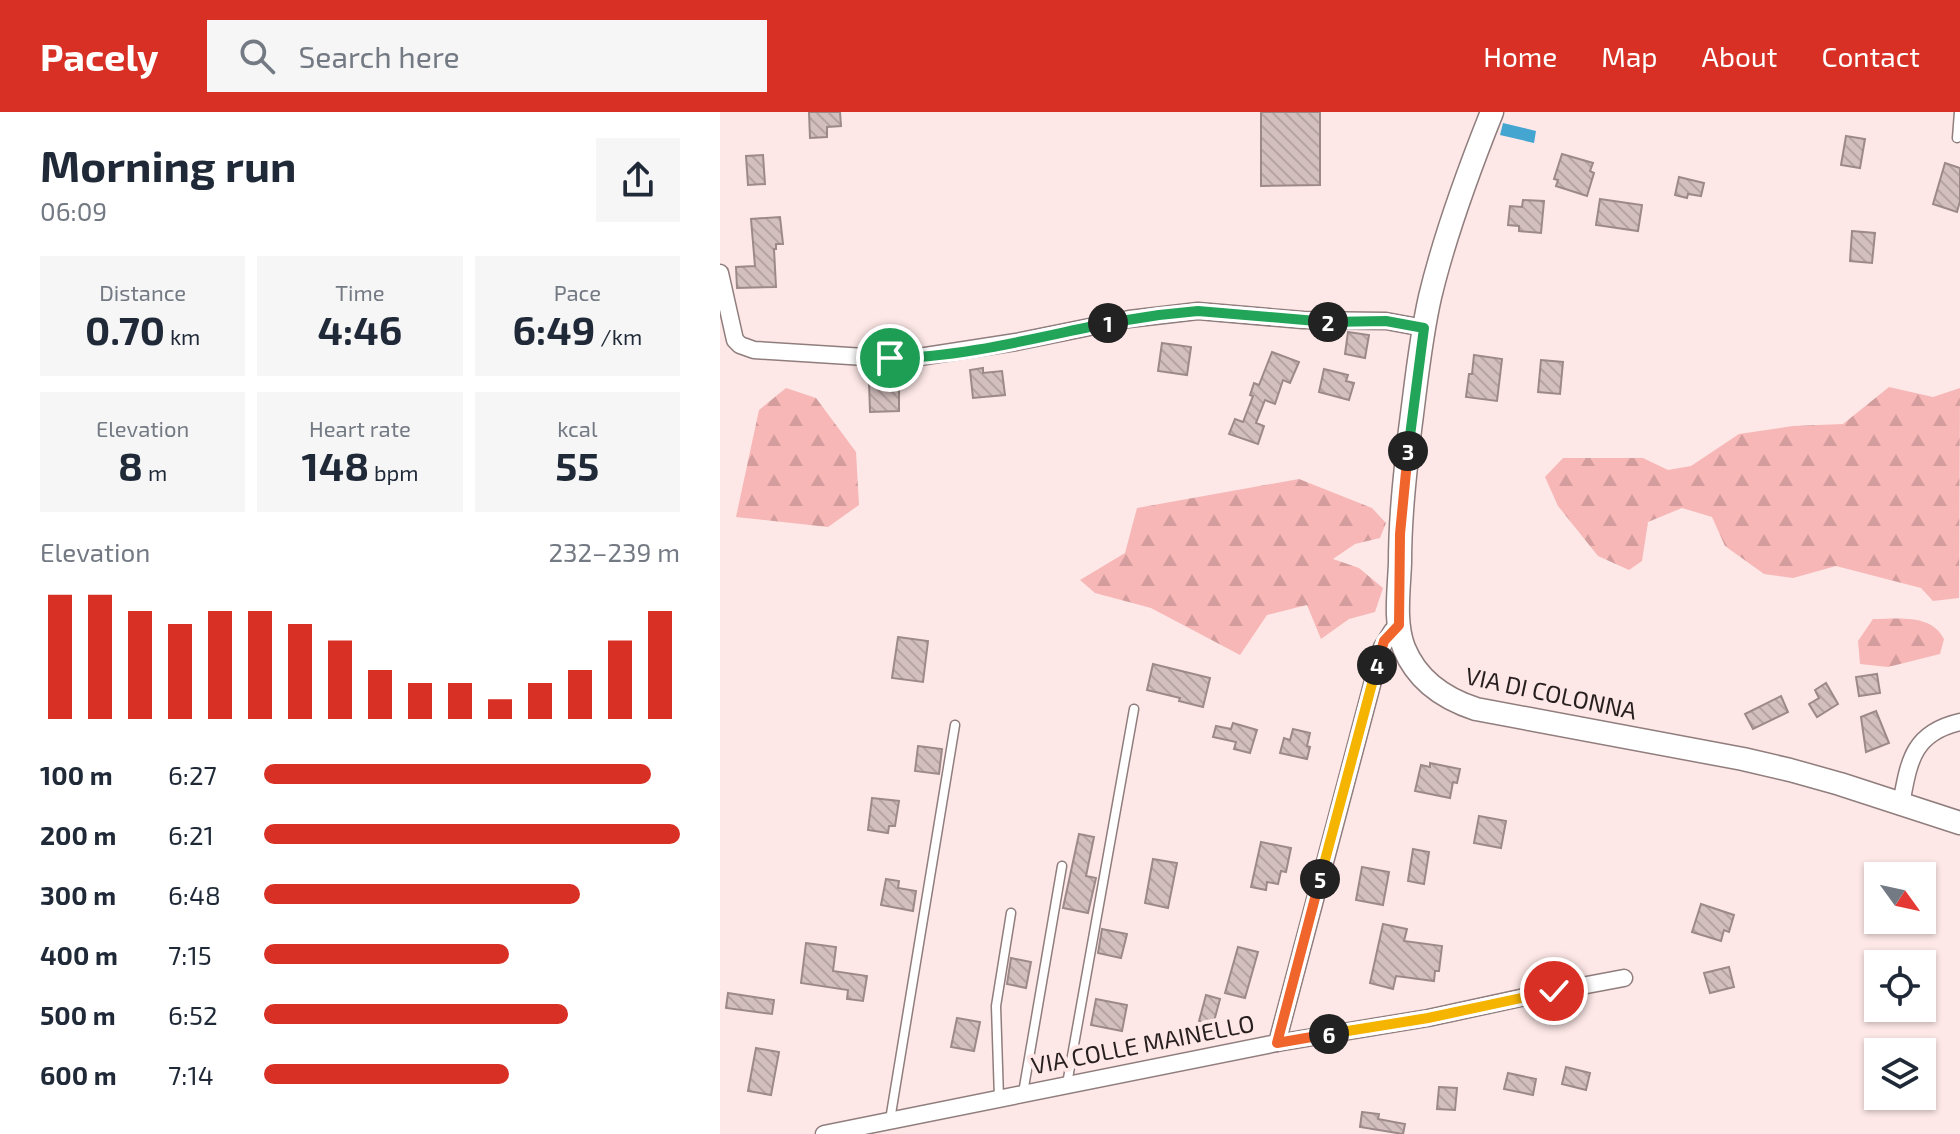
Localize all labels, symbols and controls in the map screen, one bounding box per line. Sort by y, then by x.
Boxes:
search box [207,20,767,92]
text: Pacely [40,33,159,79]
icon: search [235,34,279,78]
text: Search here [299,38,460,74]
text: Home [1483,39,1557,73]
text: Map [1601,39,1658,73]
text: About [1702,39,1777,73]
text: Contact [1821,39,1920,73]
text: Morning run [40,138,296,191]
button: share [596,138,680,222]
text: 06:09 [40,195,107,226]
text: Distance [99,279,186,305]
text: Time [335,279,385,305]
text: Pace [554,279,601,305]
pin: 2 [1308,302,1348,342]
pin: 1 [1088,303,1128,343]
text: 0.70 [85,305,165,353]
text: 4:46 [318,305,402,353]
text: 6:49 [512,305,595,353]
text: 2 [1322,309,1334,335]
text: 1 [1103,310,1113,336]
text: km [165,323,200,349]
text: /km [595,323,642,349]
pin [856,324,924,392]
icon: arrive [868,336,912,380]
text: Elevation [96,415,189,441]
text: Heart rate [309,415,411,441]
text: kcal [557,415,597,441]
pin: 3 [1388,431,1428,471]
text: 3 [1402,438,1414,464]
text: 8 [118,441,143,489]
text: 148 [301,441,369,489]
text: 55 [555,441,599,489]
text: m [143,459,167,485]
text: bpm [369,459,419,485]
text: Elevation [40,536,150,567]
text: 232–239 m [548,536,680,567]
pin: 4 [1357,645,1397,685]
text: 4 [1370,652,1384,678]
street label: VIA DI COLONNA [1463,660,1640,725]
text: 100 m [40,759,113,790]
text: 6:27 [168,759,217,790]
text: 200 m [40,819,116,850]
text: 6:21 [168,819,214,850]
pin: 5 [1300,859,1340,899]
north arrow [1864,862,1936,934]
map controls [1864,862,1936,1110]
text: 5 [1314,866,1326,892]
text: 300 m [40,879,116,910]
text: 6:48 [168,879,221,910]
text: 400 m [40,939,118,970]
text: 7:15 [168,939,212,970]
button: locate [1864,950,1936,1022]
pin [1520,957,1588,1025]
icon: check [1532,969,1576,1013]
text: 500 m [40,999,116,1030]
text: 6:52 [168,999,218,1030]
street label: VIA COLLE MAINELLO [1029,1008,1257,1079]
pin: 6 [1309,1014,1349,1054]
text: 6 [1323,1021,1335,1047]
button: layers [1864,1038,1936,1110]
text: 600 m [40,1059,117,1090]
text: 7:14 [168,1059,214,1090]

